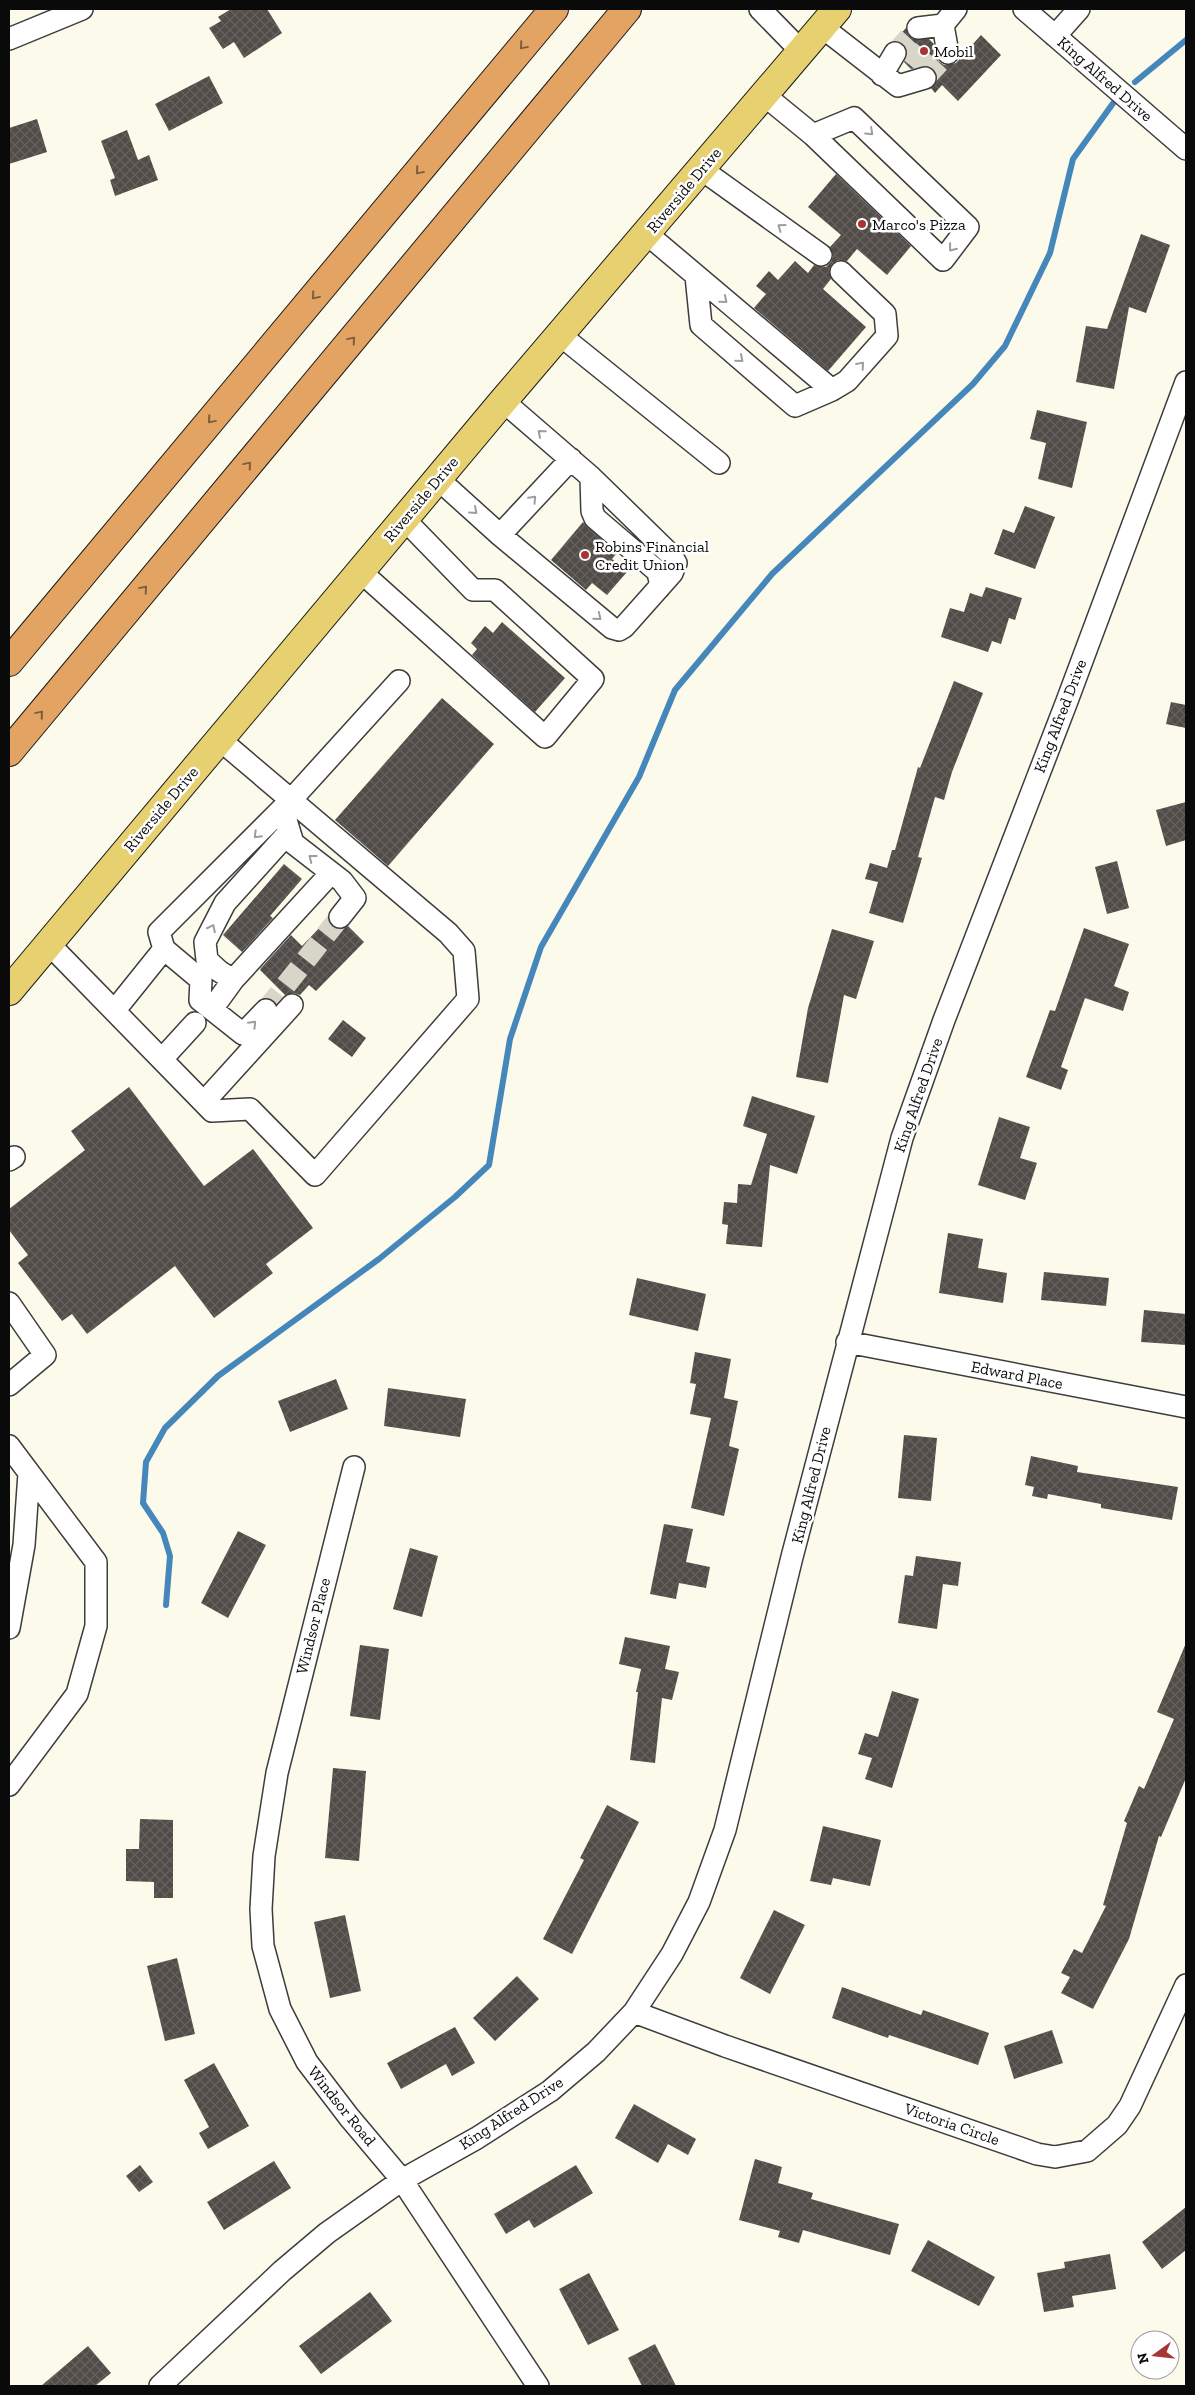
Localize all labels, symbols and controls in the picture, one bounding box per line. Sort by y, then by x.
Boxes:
street label: King Alfred Drive [1054,33,1156,125]
one-way arrow [520,40,529,49]
place label: Mobil [934,42,973,61]
marker: Mobil [918,45,930,57]
one-way arrow [865,126,874,135]
street label: Riverside Drive [643,144,725,236]
one-way arrow [416,165,425,174]
place label: Marco's Pizza [872,215,966,234]
marker: Marco's Pizza [856,218,868,230]
one-way arrow [777,224,787,233]
one-way arrow [950,242,958,251]
one-way arrow [311,290,320,299]
one-way arrow [718,294,727,302]
one-way arrow [346,336,355,345]
one-way arrow [734,353,743,361]
one-way arrow [855,362,864,371]
one-way arrow [207,415,216,424]
one-way arrow [537,430,546,439]
street label: Riverside Drive [380,453,462,545]
one-way arrow [242,461,251,470]
one-way arrow [527,496,536,505]
one-way arrow [469,506,478,515]
place label: Robins Financial Credit Union [595,537,709,574]
marker: Robins Financial Credit Union [579,549,591,561]
one-way arrow [138,586,147,595]
one-way arrow [592,611,601,620]
street label: King Alfred Drive [1030,657,1090,775]
one-way arrow [34,711,43,720]
street label: Riverside Drive [120,763,202,855]
one-way arrow [254,829,263,838]
one-way arrow [309,855,318,863]
one-way arrow [206,925,216,934]
one-way arrow [247,1020,256,1029]
street label: King Alfred Drive [890,1035,946,1155]
street label: Edward Place [969,1357,1065,1393]
street label: King Alfred Drive [787,1425,835,1545]
street label: Windsor Place [292,1576,334,1676]
street label: Windsor Road [304,2062,380,2150]
street label: King Alfred Drive [456,2072,566,2154]
street label: Victoria Circle [901,2099,1002,2149]
north arrow [1130,2330,1180,2380]
text: N [1133,2351,1153,2366]

